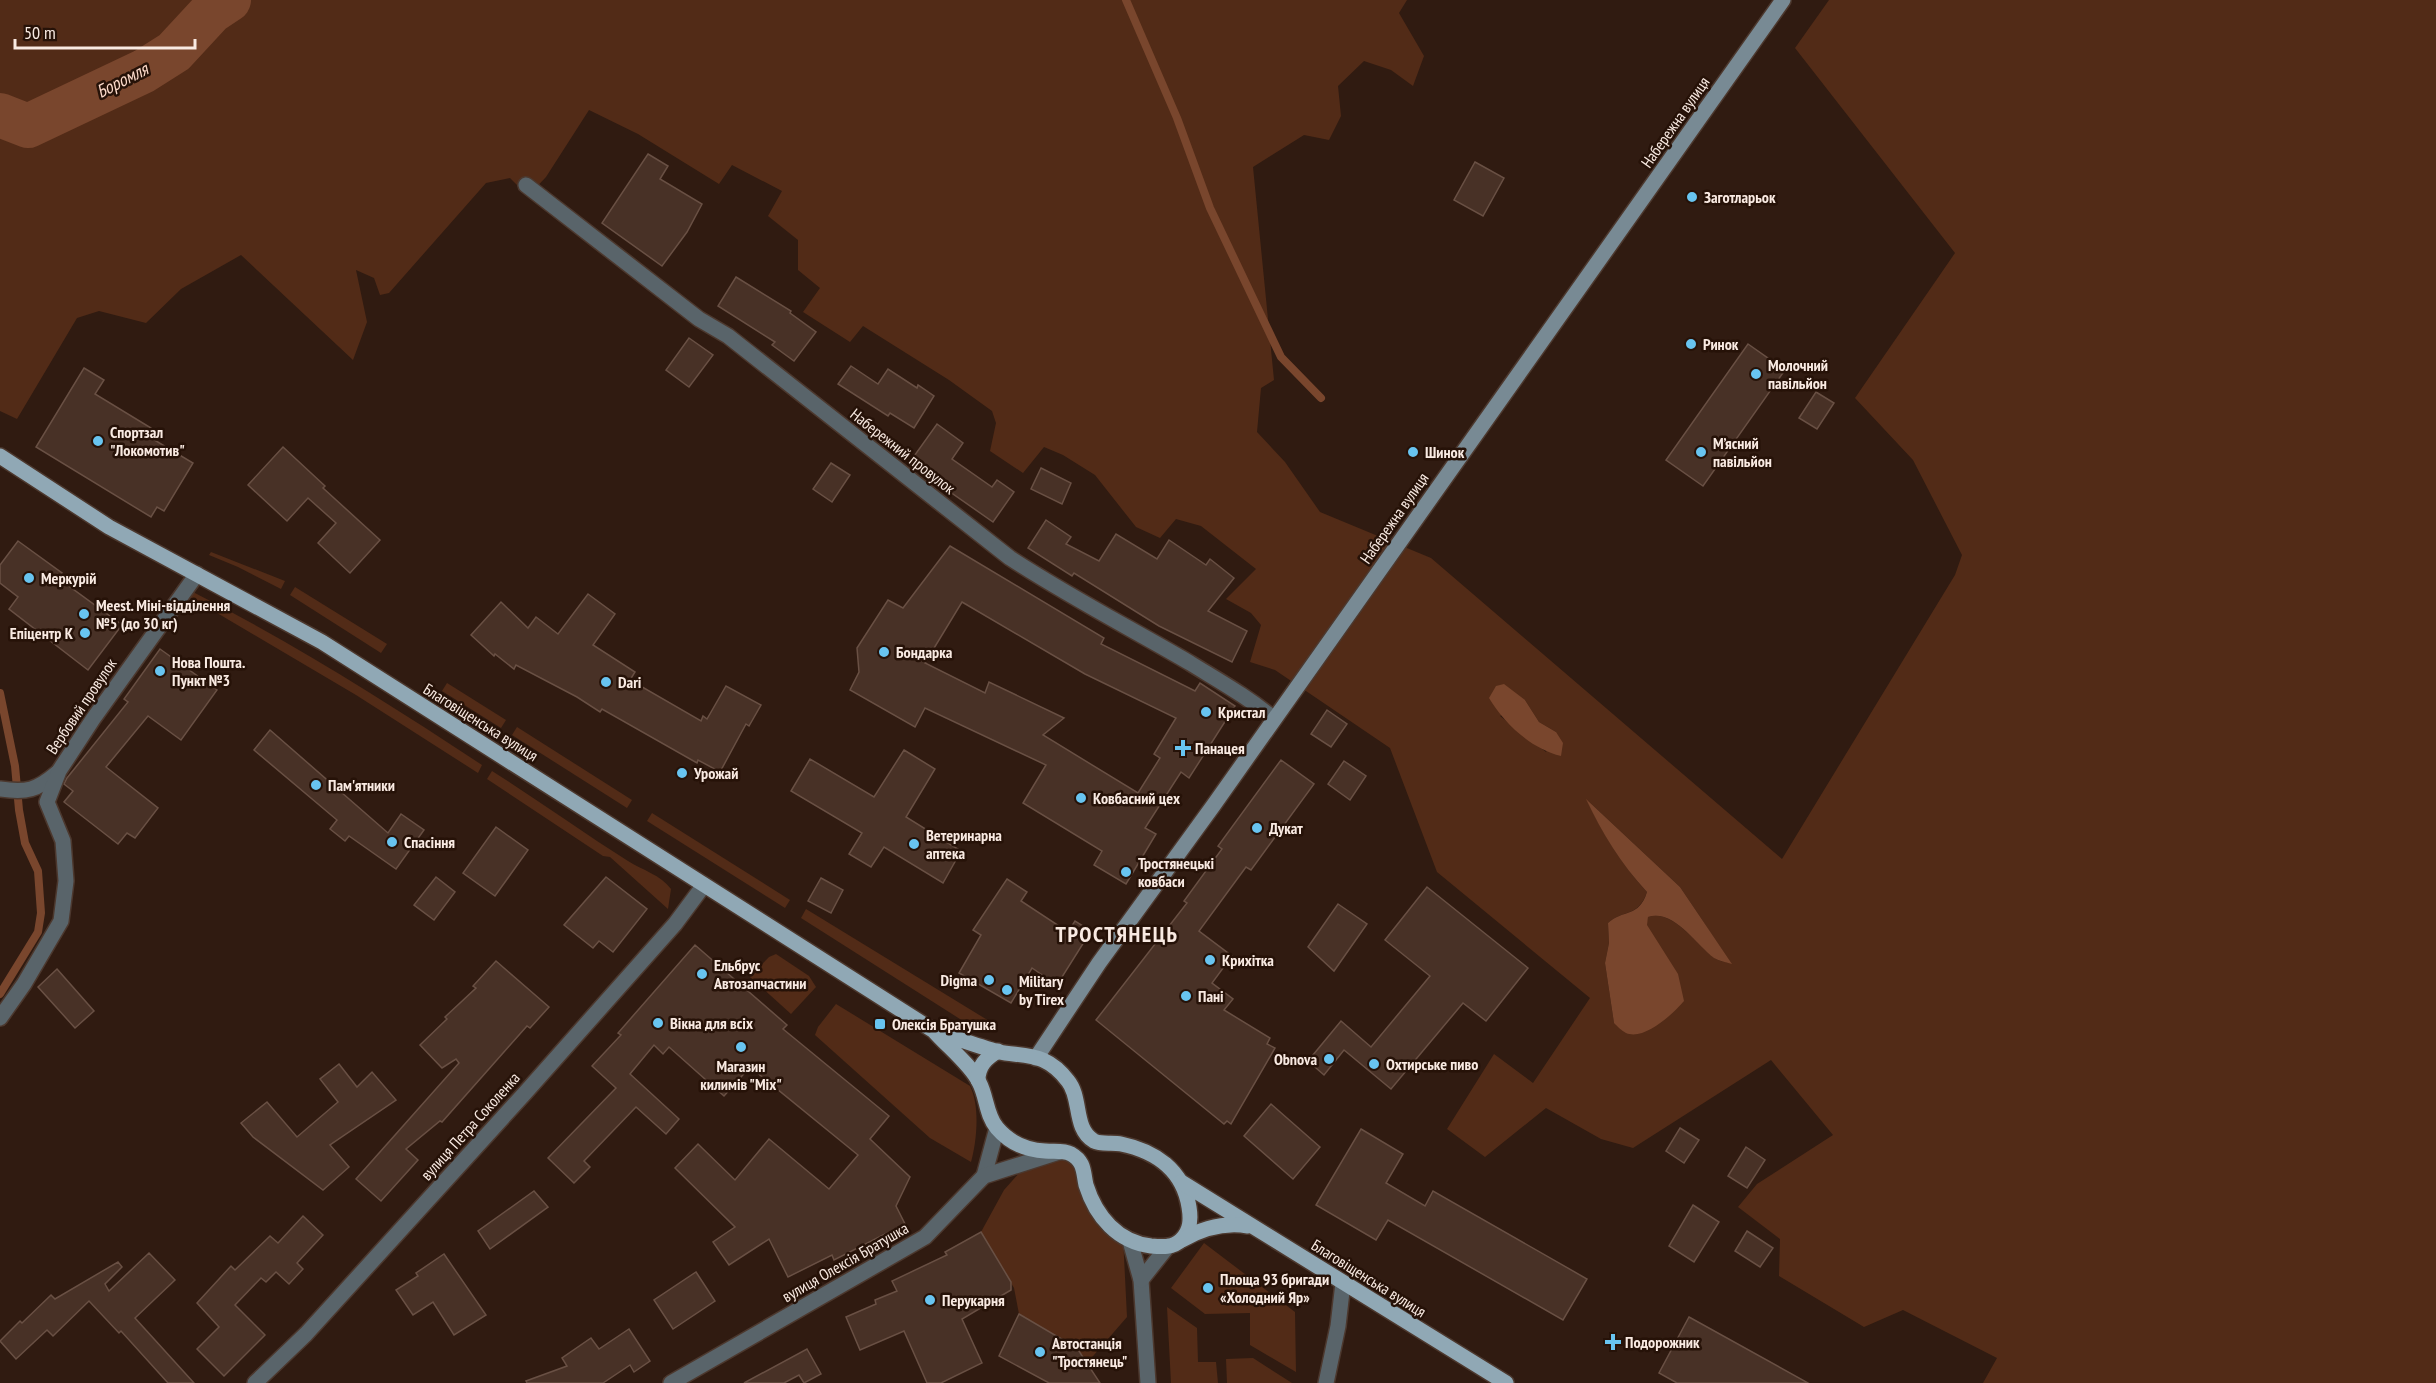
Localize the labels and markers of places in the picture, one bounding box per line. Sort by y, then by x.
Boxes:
place label: Заготларьок [1704,187,1776,207]
marker: Заготларьок [1685,190,1699,204]
place label: Ринок [1703,334,1739,354]
marker: Ринок [1684,337,1698,351]
place label: Молочний павільйон [1768,355,1828,393]
marker: Молочний павільйон [1749,367,1763,381]
place label: Спортзал "Локомотив" [110,422,185,460]
place label: М’ясний павільйон [1713,433,1772,471]
marker: Спортзал "Локомотив" [91,434,105,448]
place label: Шинок [1425,442,1465,462]
marker: Шинок [1406,445,1420,459]
marker: М’ясний павільйон [1694,445,1708,459]
place label: Меркурій [41,568,96,588]
marker: Меркурій [22,571,36,585]
place label: Meest. Міні-відділення №5 (до 30 кг) [96,595,231,633]
marker: Meest. Міні-відділення №5 (до 30 кг) [77,607,91,621]
place label: Епіцентр К [10,623,74,643]
marker: Епіцентр К [78,626,92,640]
place label: Бондарка [896,642,953,662]
marker: Бондарка [877,645,891,659]
place label: Нова Пошта. Пункт №3 [172,652,245,690]
marker: Нова Пошта. Пункт №3 [153,664,167,678]
place label: Dari [618,672,642,692]
marker: Dari [599,675,613,689]
place label: Кристал [1218,702,1265,722]
marker: Кристал [1199,705,1213,719]
place label: Панацея [1195,738,1245,758]
marker: Панацея [1176,741,1190,755]
place label: Урожай [693,763,738,783]
marker: Урожай [675,766,689,780]
place label: Пам'ятники [328,775,395,795]
marker: Пам'ятники [309,778,323,792]
place label: Ковбасний цех [1093,788,1180,808]
marker: Ковбасний цех [1074,791,1088,805]
place label: Дукат [1269,818,1303,838]
marker: Дукат [1250,821,1264,835]
place label: Ветеринарна аптека [926,825,1002,863]
place label: Спасіння [404,832,455,852]
marker: Спасіння [385,835,399,849]
marker: Ветеринарна аптека [907,837,921,851]
place label: Тростянецькі ковбаси [1138,853,1215,891]
marker: Тростянецькі ковбаси [1119,865,1133,879]
place label: Крихітка [1222,950,1274,970]
marker: Крихітка [1203,953,1217,967]
place label: Ельбрус Автозапчастини [713,955,807,993]
marker: Ельбрус Автозапчастини [695,967,709,981]
place label: Digma [941,970,977,990]
place label: Military by Tirex [1019,971,1064,1009]
marker: Digma [982,973,996,987]
marker: Military by Tirex [1000,983,1014,997]
place label: Пані [1198,986,1224,1006]
marker: Пані [1179,989,1193,1003]
place label: Вікна для всіх [670,1013,753,1033]
place label: Олексія Братушка [892,1014,996,1034]
marker: Вікна для всіх [651,1016,665,1030]
marker: Олексія Братушка [873,1017,887,1031]
marker: Магазин килимів "Mix" [734,1040,748,1054]
place label: Obnova [1274,1049,1317,1069]
marker: Obnova [1322,1052,1336,1066]
place label: Охтирське пиво [1386,1054,1478,1074]
place label: Магазин килимів "Mix" [700,1056,782,1094]
marker: Охтирське пиво [1367,1057,1381,1071]
place label: Площа 93 бригади «Холодний Яр» [1220,1269,1329,1307]
marker: Площа 93 бригади «Холодний Яр» [1201,1281,1215,1295]
place label: Перукарня [942,1290,1005,1310]
marker: Перукарня [923,1293,937,1307]
place label: Подорожник [1625,1332,1700,1352]
place label: Автостанція "Тростянець" [1051,1333,1127,1371]
marker: Подорожник [1606,1335,1620,1349]
marker: Автостанція "Тростянець" [1033,1345,1047,1359]

